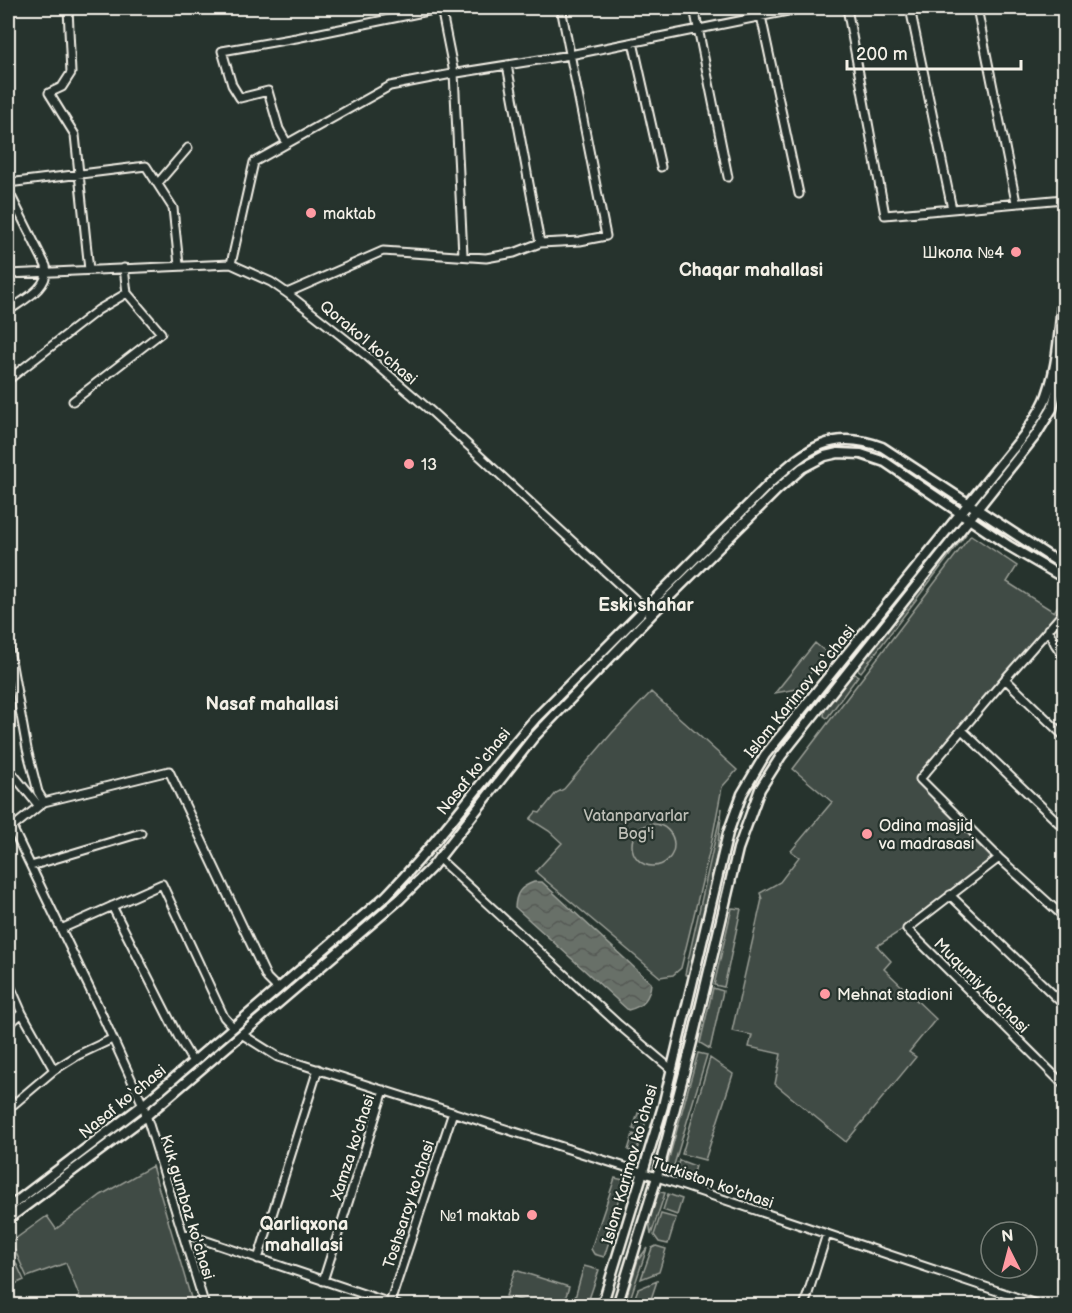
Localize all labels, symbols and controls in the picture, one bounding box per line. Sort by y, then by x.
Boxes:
scale bar [847,33,1021,71]
text: 200 m [856,44,908,65]
place label: maktab [323,205,376,224]
marker: maktab [304,206,318,220]
place label: Школа №4 [922,244,1004,263]
marker: Школа №4 [1009,245,1023,259]
district label: Chaqar mahallasi [679,260,823,281]
street label: Qorako'l ko'chasi [316,297,421,389]
place label: 13 [421,456,437,475]
marker: 13 [402,457,416,471]
district label: Eski shahar [598,595,695,616]
street label: Islom Karimov ko‘chasi [741,622,859,762]
district label: Nasaf mahallasi [205,694,339,715]
street label: Nasaf ko‘chasi [433,725,515,819]
park label: Vatanparvarlar Bog'i [584,807,689,844]
place label: Odina masjid va madrasasi [878,817,975,854]
marker: Odina masjid va madrasasi [860,827,874,841]
street label: Muqumiy ko'chasi [930,935,1032,1037]
place label: Mehnat stadioni [837,986,953,1005]
marker: Mehnat stadioni [818,987,832,1001]
street label: Nasaf ko‘chasi [76,1061,170,1143]
street label: Islom Karimov ko‘chasi [599,1083,662,1246]
street label: Xamza ko'chasi [327,1092,379,1204]
street label: Kuk gumbaz ko'chasi [155,1133,218,1282]
street label: Toshsaroy ko'chasi [380,1138,439,1271]
street label: Turkiston ko'chasi [649,1154,776,1213]
place label: №1 maktab [439,1207,520,1226]
marker: №1 maktab [525,1208,539,1222]
district label: Qarliqxona mahallasi [260,1214,348,1256]
north arrow [979,1220,1039,1280]
text: N [1001,1226,1015,1247]

